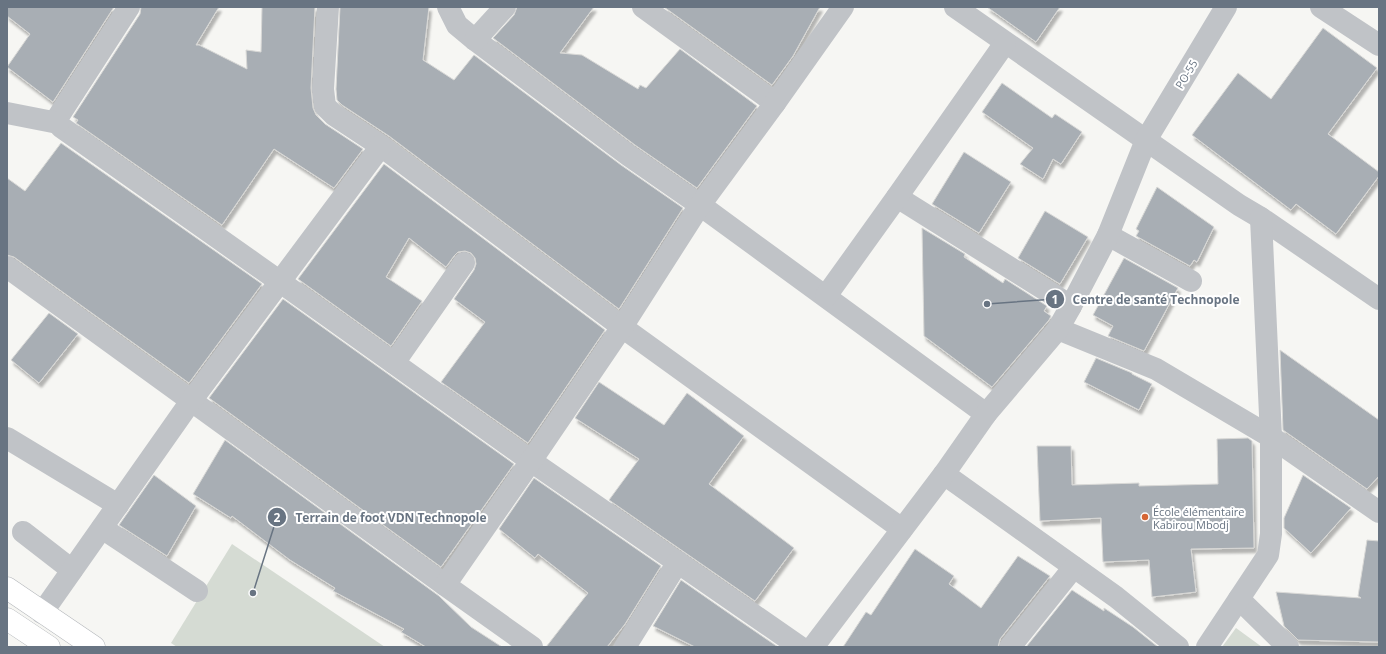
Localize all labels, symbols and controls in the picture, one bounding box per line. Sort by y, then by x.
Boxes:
street label: PO-55 [1172,57,1200,91]
callout: Centre de santé Technopole [1045,287,1248,311]
text: 1 [1052,291,1058,308]
text: Centre de santé Technopole [1073,291,1240,308]
place label: École élémentaire Kabirou Mbodj [1153,504,1245,532]
callout: Terrain de foot VDN Technopole [267,505,494,529]
text: 2 [274,509,281,526]
text: Terrain de foot VDN Technopole [295,509,487,526]
marker: École élémentaire Kabirou Mbodj [1140,512,1150,522]

